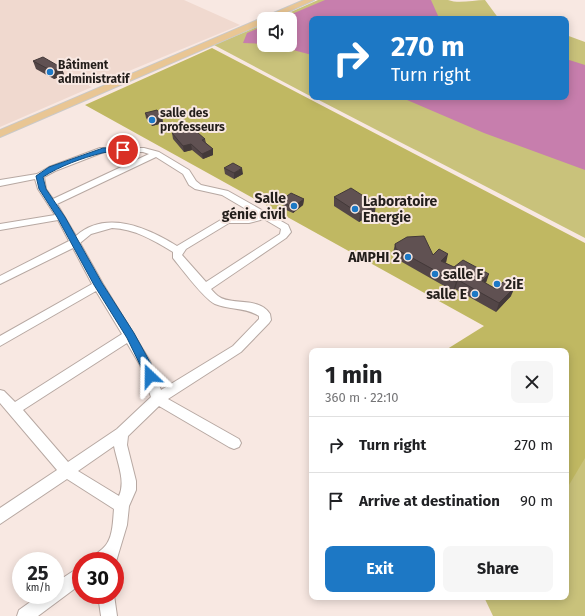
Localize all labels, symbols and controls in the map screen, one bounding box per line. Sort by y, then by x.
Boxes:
map controls [257,12,297,52]
button: sound [257,12,297,52]
text: 270 m [391,30,465,63]
icon: right [325,32,377,84]
place label: Bâtiment administratif [58,58,131,86]
text: Turn right [391,64,471,86]
marker: Bâtiment administratif [45,67,55,77]
place label: salle des professeurs [160,106,225,134]
marker: salle des professeurs [147,115,157,125]
pin [106,133,140,167]
icon: arrive [112,139,134,161]
place label: Salle génie civil [222,190,287,223]
place label: Laboratoire Energie [363,193,438,226]
marker: Salle génie civil [289,201,299,211]
marker: Laboratoire Energie [350,204,360,214]
place label: AMPHI 2 [347,249,400,266]
marker: AMPHI 2 [403,252,413,262]
place label: salle F [443,266,483,283]
marker: salle F [430,269,440,279]
place label: 2iE [505,276,524,293]
marker: 2iE [492,279,502,289]
place label: salle E [426,286,467,303]
marker: salle E [470,289,480,299]
position arrow [129,355,171,397]
text: 1 min [325,361,383,389]
button: close [511,361,553,403]
text: 360 m · 22:10 [325,390,399,405]
icon: right [325,434,347,456]
text: Turn right [359,436,426,454]
text: 270 m [514,436,553,454]
icon: arrive [325,490,347,512]
text: Arrive at destination [359,492,500,510]
text: 90 m [520,492,553,510]
button: Exit [325,546,435,592]
button: Share [443,546,553,592]
speed limit sign: 30 [72,552,124,604]
text: 25 [27,561,49,585]
text: km/h [26,582,50,594]

